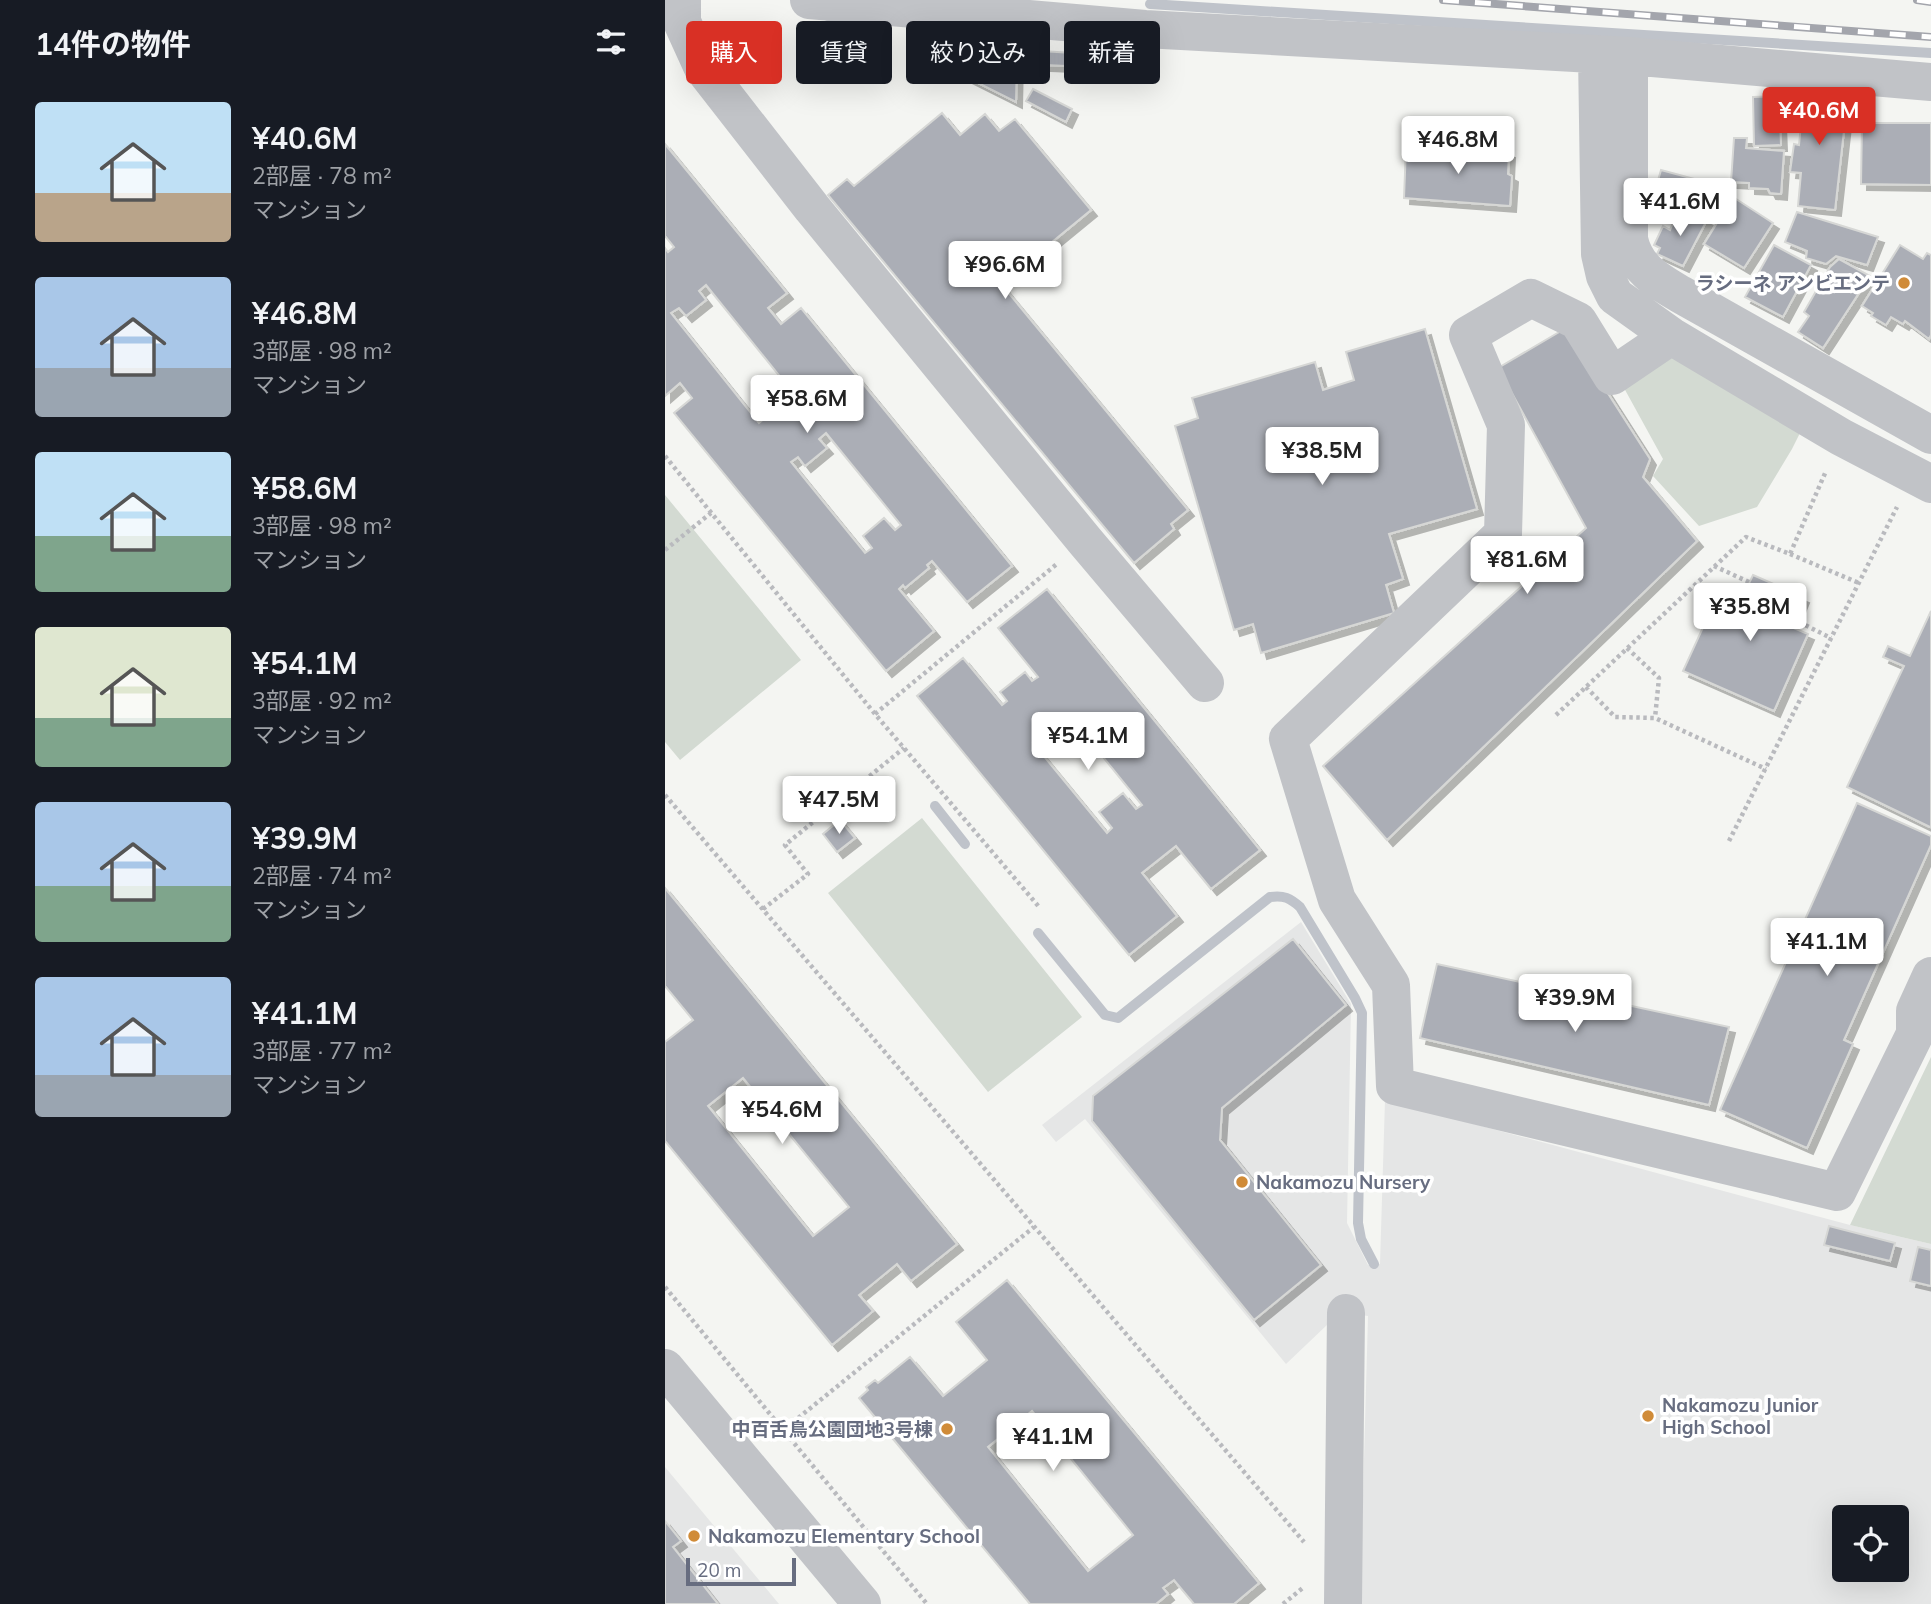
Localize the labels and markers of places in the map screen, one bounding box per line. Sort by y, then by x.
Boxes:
pin: ¥40.6M [1762,88,1876,147]
pin: ¥46.8M [1401,116,1515,176]
pin: ¥41.6M [1623,178,1737,238]
pin: ¥96.6M [948,242,1062,301]
place label: ラシーネ アンビエンテ [1696,271,1890,295]
marker: ラシーネ アンビエンテ [1896,275,1912,291]
pin: ¥58.6M [750,376,864,435]
pin: ¥38.5M [1265,428,1379,487]
pin: ¥81.6M [1470,536,1584,596]
pin: ¥35.8M [1693,584,1807,643]
pin: ¥54.1M [1031,712,1145,772]
pin: ¥47.5M [782,776,896,836]
pin: ¥41.1M [1770,918,1884,978]
pin: ¥39.9M [1518,974,1632,1034]
pin: ¥54.6M [725,1086,839,1146]
place label: Nakamozu Nursery [1256,1170,1431,1194]
marker: Nakamozu Nursery [1234,1174,1250,1190]
place label: Nakamozu Junior High School [1662,1393,1819,1439]
marker: Nakamozu Junior High School [1640,1408,1656,1424]
pin: ¥41.1M [996,1414,1110,1473]
place label: 中百舌鳥公園団地3号棟 [732,1417,933,1441]
marker: 中百舌鳥公園団地3号棟 [939,1421,955,1437]
place label: Nakamozu Elementary School [708,1524,980,1548]
marker: Nakamozu Elementary School [686,1528,702,1544]

